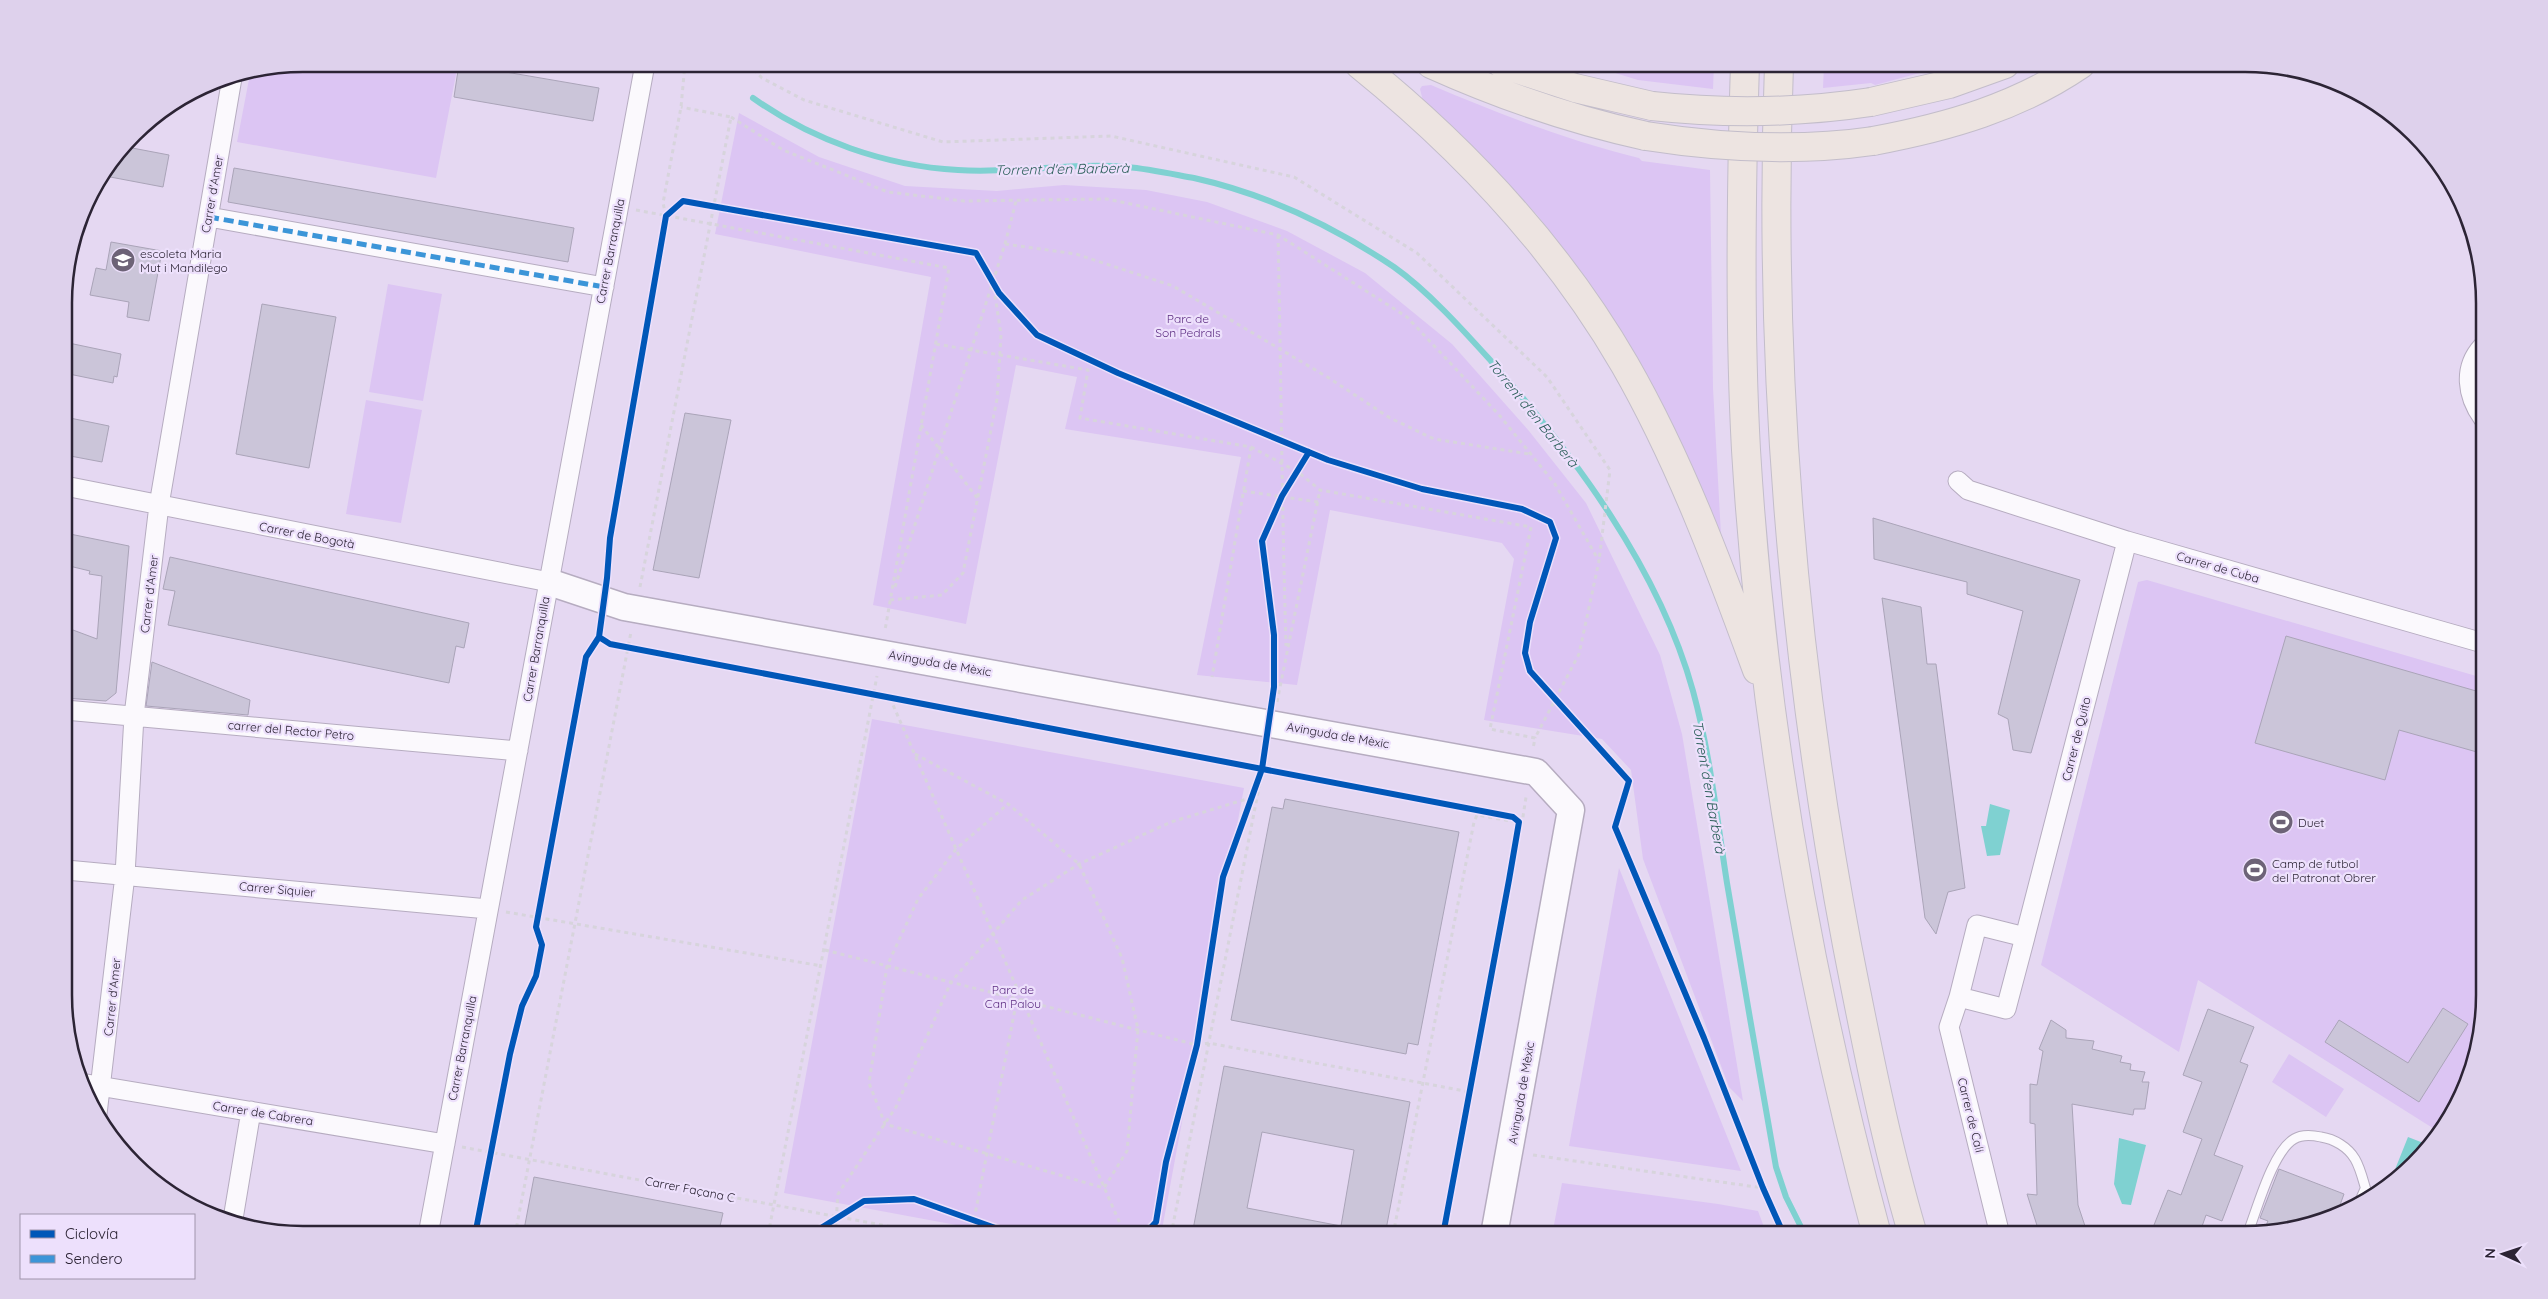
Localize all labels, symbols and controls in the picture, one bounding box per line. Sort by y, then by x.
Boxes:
street label: Carrer d'Amer [198,154,226,234]
water label: Torrent d'en Barberà [995,159,1131,179]
street label: Carrer Barranquilla [592,197,628,305]
place label: escoleta Maria Mut i Mandilego [140,246,228,275]
school or university icon: escoleta Maria Mut i Mandilego [110,247,136,273]
park label: Parc de Son Pedrals [1155,311,1221,340]
water label: Torrent d'en Barberà [1484,355,1583,472]
street label: Carrer de Bogotà [258,518,356,552]
street label: Carrer de Cuba [2175,548,2261,586]
street label: Carrer d'Amer [137,554,161,634]
street label: Carrer Barranquilla [519,595,553,703]
street label: Avinguda de Mèxic [888,647,992,679]
street label: Carrer de Quito [2058,695,2094,783]
street label: carrer del Rector Petro [227,717,355,743]
street label: Avinguda de Mèxic [1286,719,1390,751]
water label: Torrent d'en Barberà [1688,719,1730,856]
sports icon: Duet [2268,809,2294,835]
place label: Duet [2298,815,2324,830]
place label: Camp de futbol del Patronat Obrer [2272,856,2376,885]
sports icon: Camp de futbol del Patronat Obrer [2242,857,2268,883]
street label: Carrer Siquier [238,878,316,900]
street label: Carrer d'Amer [100,957,124,1037]
park label: Parc de Can Palou [985,982,1041,1011]
street label: Carrer Barranquilla [444,994,480,1102]
street label: Avinguda de Mèxic [1505,1041,1537,1145]
street label: Carrer de Cali [1954,1076,1988,1154]
street label: Carrer de Cabrera [212,1098,314,1128]
street label: Carrer Façana C [644,1173,736,1205]
legend [20,1214,195,1279]
text: Ciclovía [65,1224,118,1243]
north arrow [2478,1229,2528,1279]
text: N [2481,1248,2499,1259]
text: Sendero [65,1249,123,1268]

